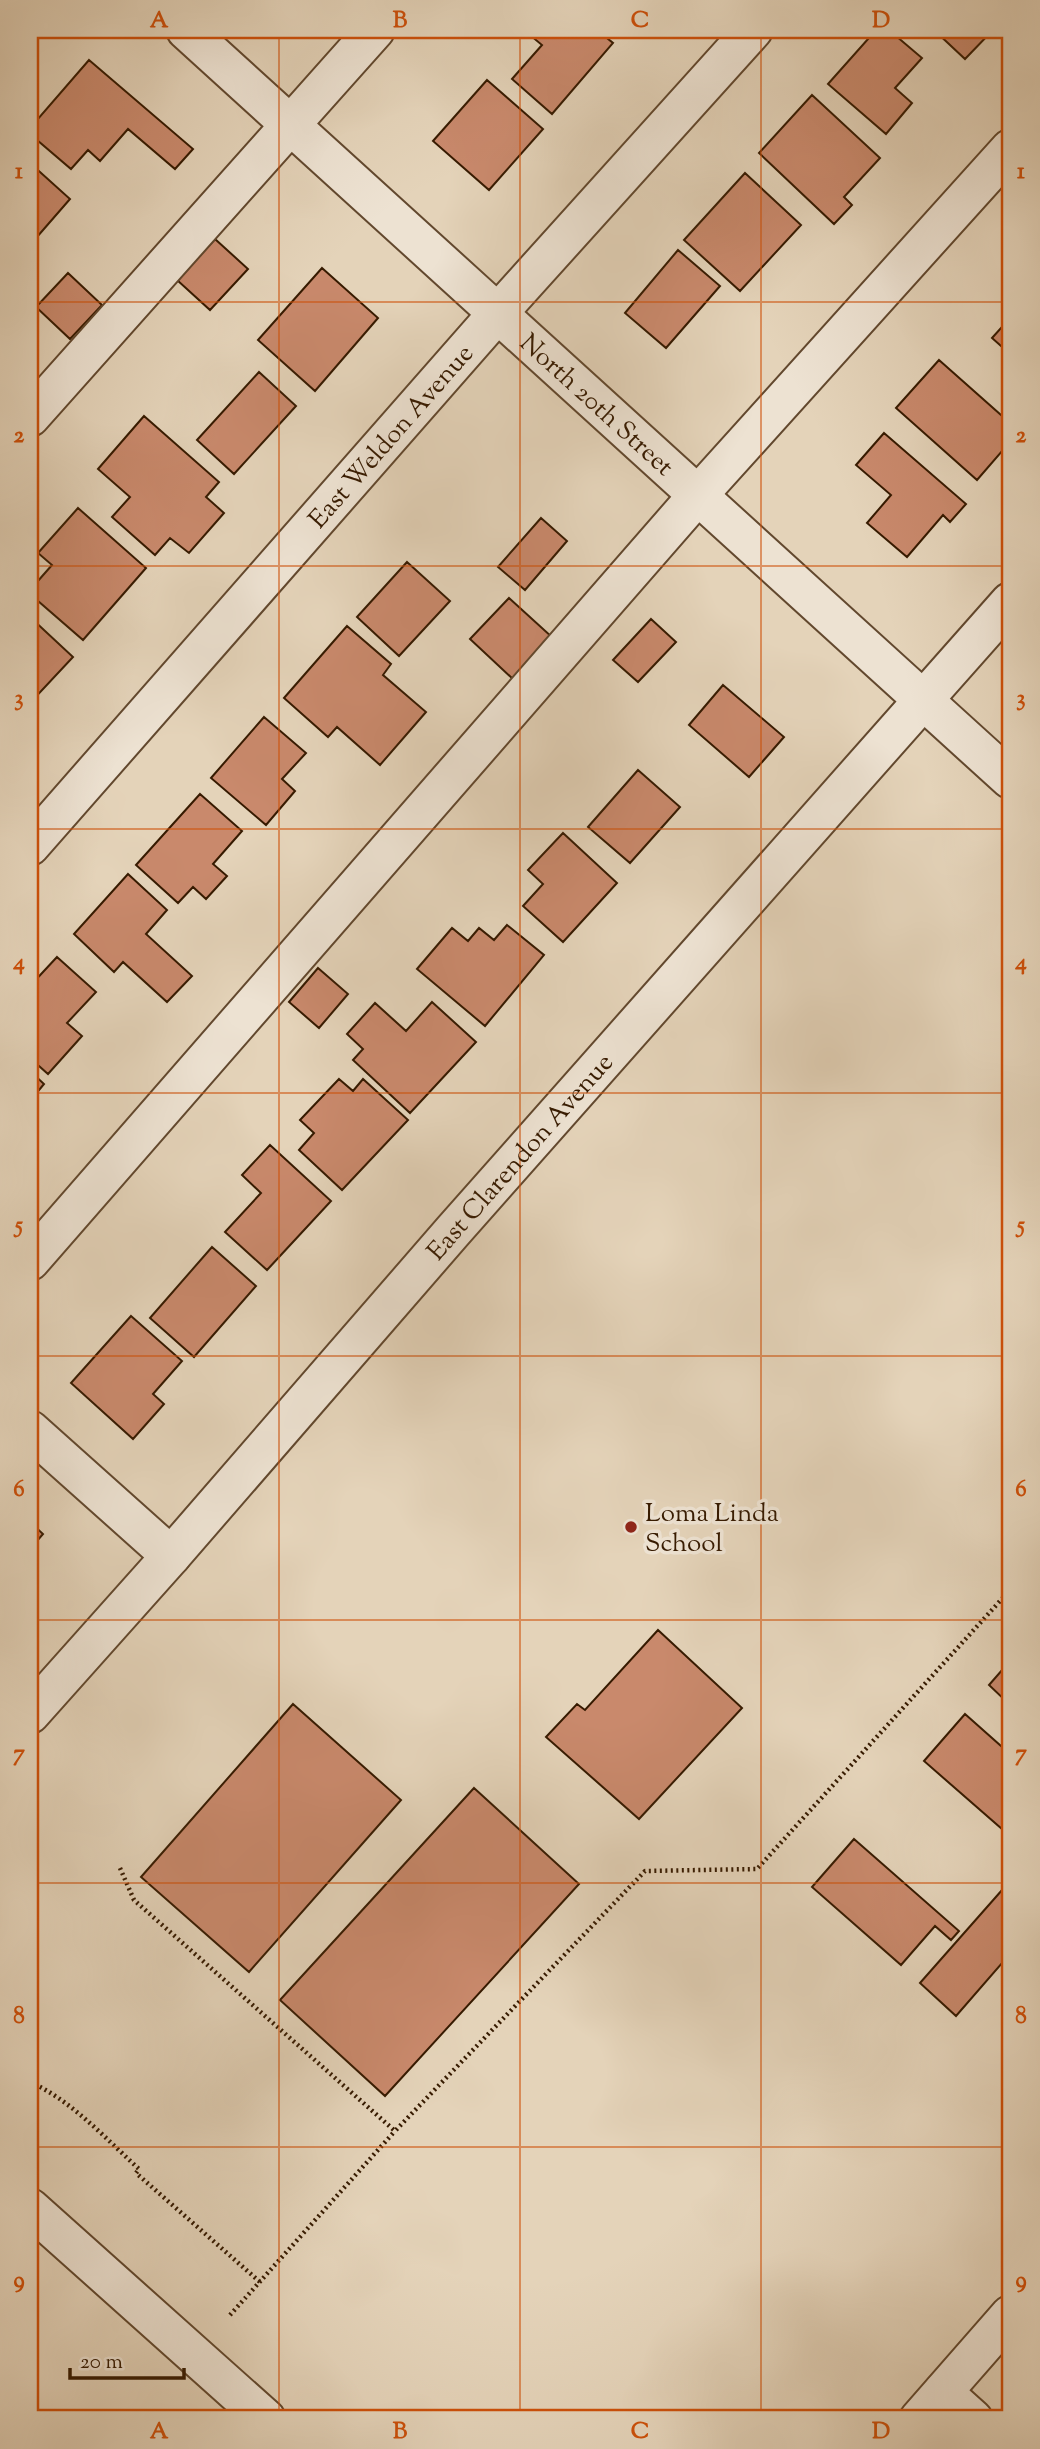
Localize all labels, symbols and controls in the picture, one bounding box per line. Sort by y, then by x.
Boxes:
text: A [150,5,169,38]
text: B [393,5,408,38]
text: C [631,5,649,38]
text: D [872,5,890,38]
text: 1 [15,156,23,189]
text: 1 [1017,156,1025,189]
street label: North 20th Street [510,326,681,486]
street label: East Weldon Avenue [301,337,483,538]
text: 2 [14,420,25,453]
text: 2 [1016,420,1027,453]
text: 3 [14,683,24,716]
text: 3 [1016,683,1026,716]
text: 4 [12,947,25,980]
text: 4 [1014,947,1027,980]
street label: East Clarendon Avenue [419,1046,623,1270]
text: 5 [13,1210,23,1243]
text: 5 [1015,1210,1025,1243]
text: 6 [13,1474,25,1507]
text: 6 [1015,1474,1027,1507]
place label: Loma Linda School [645,1496,779,1563]
marker: Loma Linda School [623,1519,639,1535]
text: 7 [13,1738,25,1771]
text: 7 [1015,1738,1027,1771]
text: 8 [13,2001,25,2034]
text: 8 [1015,2001,1027,2034]
text: 9 [13,2265,25,2298]
text: 9 [1015,2265,1027,2298]
scale bar [70,2337,184,2381]
text: 20 m [80,2348,123,2378]
text: A [150,2416,169,2449]
text: B [393,2416,408,2449]
text: C [631,2416,649,2449]
text: D [872,2416,890,2449]

